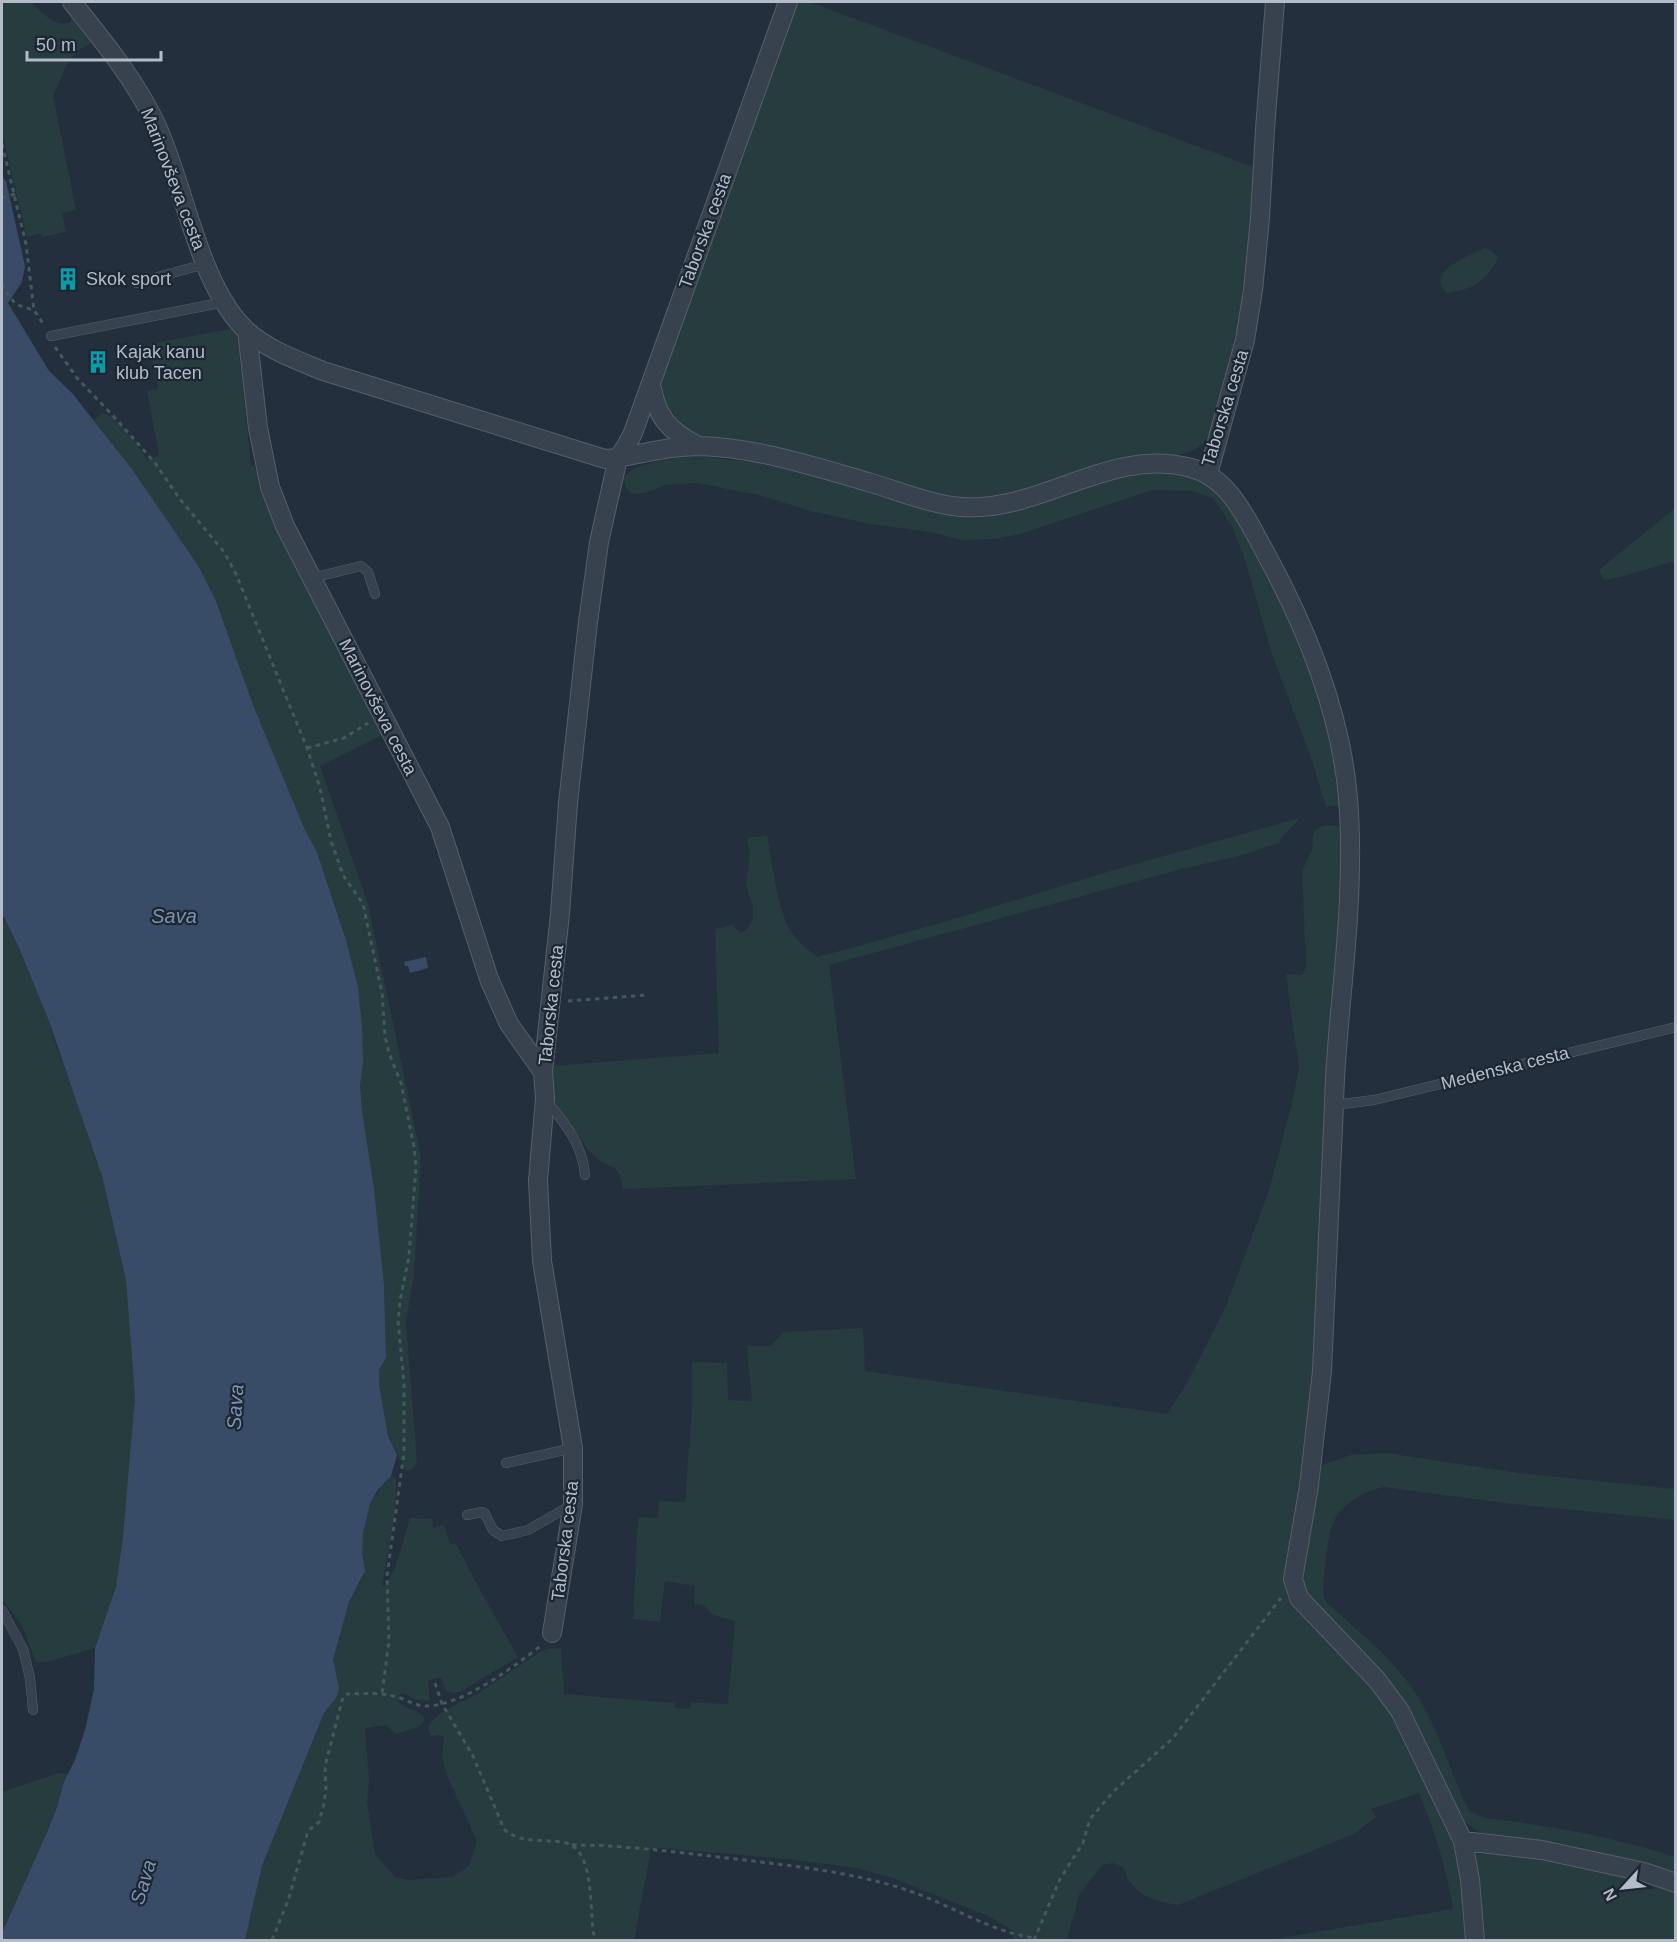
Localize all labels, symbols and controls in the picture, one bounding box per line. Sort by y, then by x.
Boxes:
scale bar [27,24,160,62]
text: 50 m [36,35,76,55]
street label: Marinovševa cesta [137,105,210,254]
street label: Taborska cesta [675,170,735,291]
building icon: Skok sport [55,266,81,292]
place label: Skok sport [86,269,171,289]
place label: Kajak kanu klub Tacen [116,342,205,383]
street label: Taborska cesta [1198,346,1253,469]
building icon: Kajak kanu klub Tacen [85,349,111,375]
street label: Marinovševa cesta [335,636,421,779]
water label: Sava [151,905,197,927]
street label: Taborska cesta [535,943,567,1066]
street label: Medenska cesta [1439,1042,1572,1094]
water label: Sava [222,1383,248,1431]
street label: Taborska cesta [548,1479,582,1602]
water label: Sava [126,1857,160,1907]
north arrow [1593,1858,1653,1918]
text: N [1600,1886,1620,1904]

